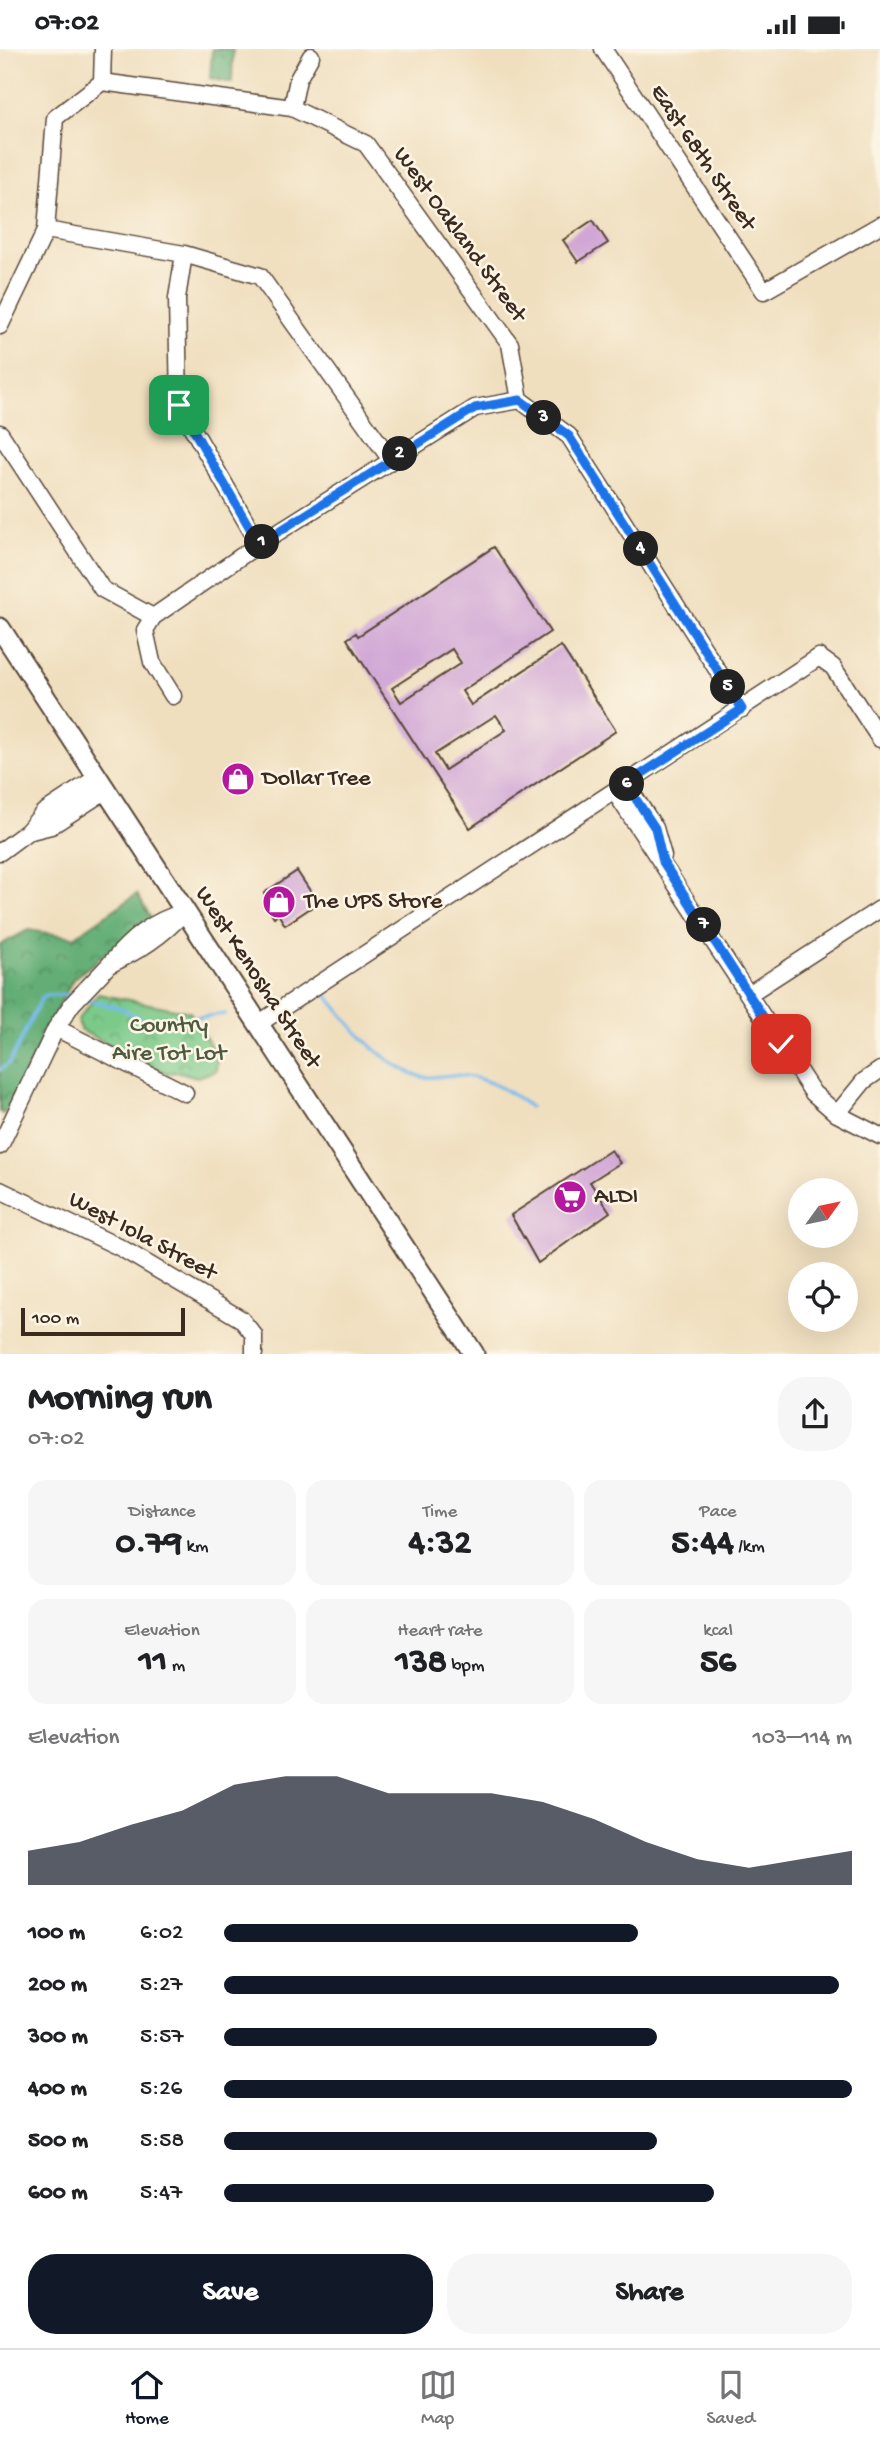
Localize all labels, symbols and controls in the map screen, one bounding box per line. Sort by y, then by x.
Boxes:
text: 07:02 [35,9,99,40]
street label: East 68th Street [642,79,763,239]
street label: West Oakland Street [386,142,534,330]
pin [149,375,209,435]
icon: arrive [160,386,198,424]
pin: 3 [526,401,562,435]
text: 3 [539,406,548,429]
pin: 2 [382,437,418,471]
text: 2 [395,442,404,465]
pin: 1 [244,525,280,559]
text: 1 [258,530,265,553]
pin: 4 [624,531,658,567]
text: 4 [636,537,645,560]
pin: 5 [710,669,746,705]
text: 5 [723,675,733,698]
shop icon: Dollar Tree [219,760,257,798]
place label: Dollar Tree [260,765,371,794]
pin: 6 [610,767,644,801]
text: 6 [622,772,631,795]
street label: West Kenosha Street [187,881,328,1076]
shop icon: The UPS Store [260,883,298,921]
place label: The UPS Store [302,888,443,917]
pin: 7 [686,907,722,943]
text: 7 [699,913,708,936]
park label: Country Aire Tot Lot [112,1012,228,1069]
pin [751,1014,811,1074]
icon: check [762,1025,800,1063]
supermarket icon: ALDI [551,1178,589,1216]
north arrow [788,1178,858,1248]
map controls [788,1178,858,1332]
place label: ALDI [594,1183,638,1212]
street label: West Iola Street [63,1186,223,1289]
button: locate [788,1262,858,1332]
scale bar [21,1305,186,1337]
text: 100 m [32,1308,79,1331]
button: share [778,1377,852,1451]
text: Morning run [28,1378,212,1422]
text: 07:02 [28,1426,85,1453]
text: Distance [128,1501,196,1524]
text: Time [423,1501,457,1524]
text: Pace [699,1501,737,1524]
text: 0.79 [115,1524,182,1565]
text: 4:32 [409,1524,471,1565]
text: 5:44 [671,1524,734,1565]
text: km [182,1536,209,1559]
text: /km [734,1536,765,1559]
text: Elevation [124,1620,200,1643]
text: Heart rate [397,1620,483,1643]
text: kcal [703,1620,733,1643]
text: 11 [139,1643,167,1684]
text: 138 [396,1643,447,1684]
text: 56 [700,1643,736,1684]
text: m [167,1655,185,1678]
text: bpm [447,1655,484,1678]
text: Elevation [28,1725,119,1752]
text: 103–114 m [752,1725,852,1752]
text: 100 m [28,1920,85,1947]
text: 6:02 [140,1920,183,1947]
text: 200 m [28,1972,87,1999]
text: 5:27 [140,1972,183,1999]
text: 300 m [28,2024,88,2051]
text: 5:57 [140,2024,183,2051]
text: 400 m [28,2076,87,2103]
text: 5:26 [140,2076,182,2103]
text: 500 m [28,2128,88,2155]
text: 5:58 [140,2128,184,2155]
text: 600 m [28,2180,88,2207]
text: 5:47 [140,2180,182,2207]
button: Save [28,2254,433,2334]
button: Share [447,2254,852,2334]
tab: Home [125,2366,169,2431]
tab: Map [419,2366,457,2431]
tab: Saved [706,2366,755,2431]

